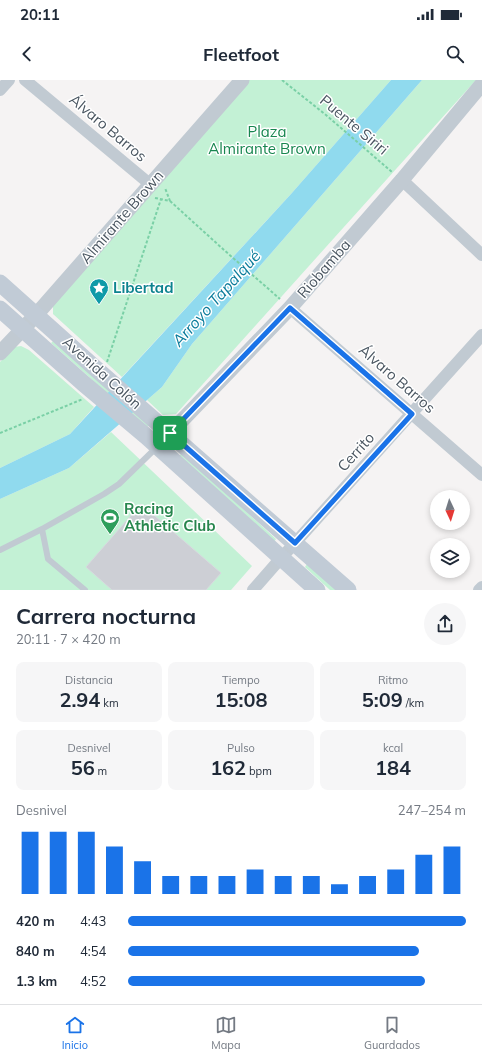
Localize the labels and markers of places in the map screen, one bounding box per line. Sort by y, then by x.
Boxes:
place icon: Libertad [88,277,110,305]
place label: Libertad [113,278,173,297]
pin [153,416,187,450]
place label: Racing Athletic Club [124,499,216,535]
sports icon: Racing Athletic Club [99,507,121,535]

